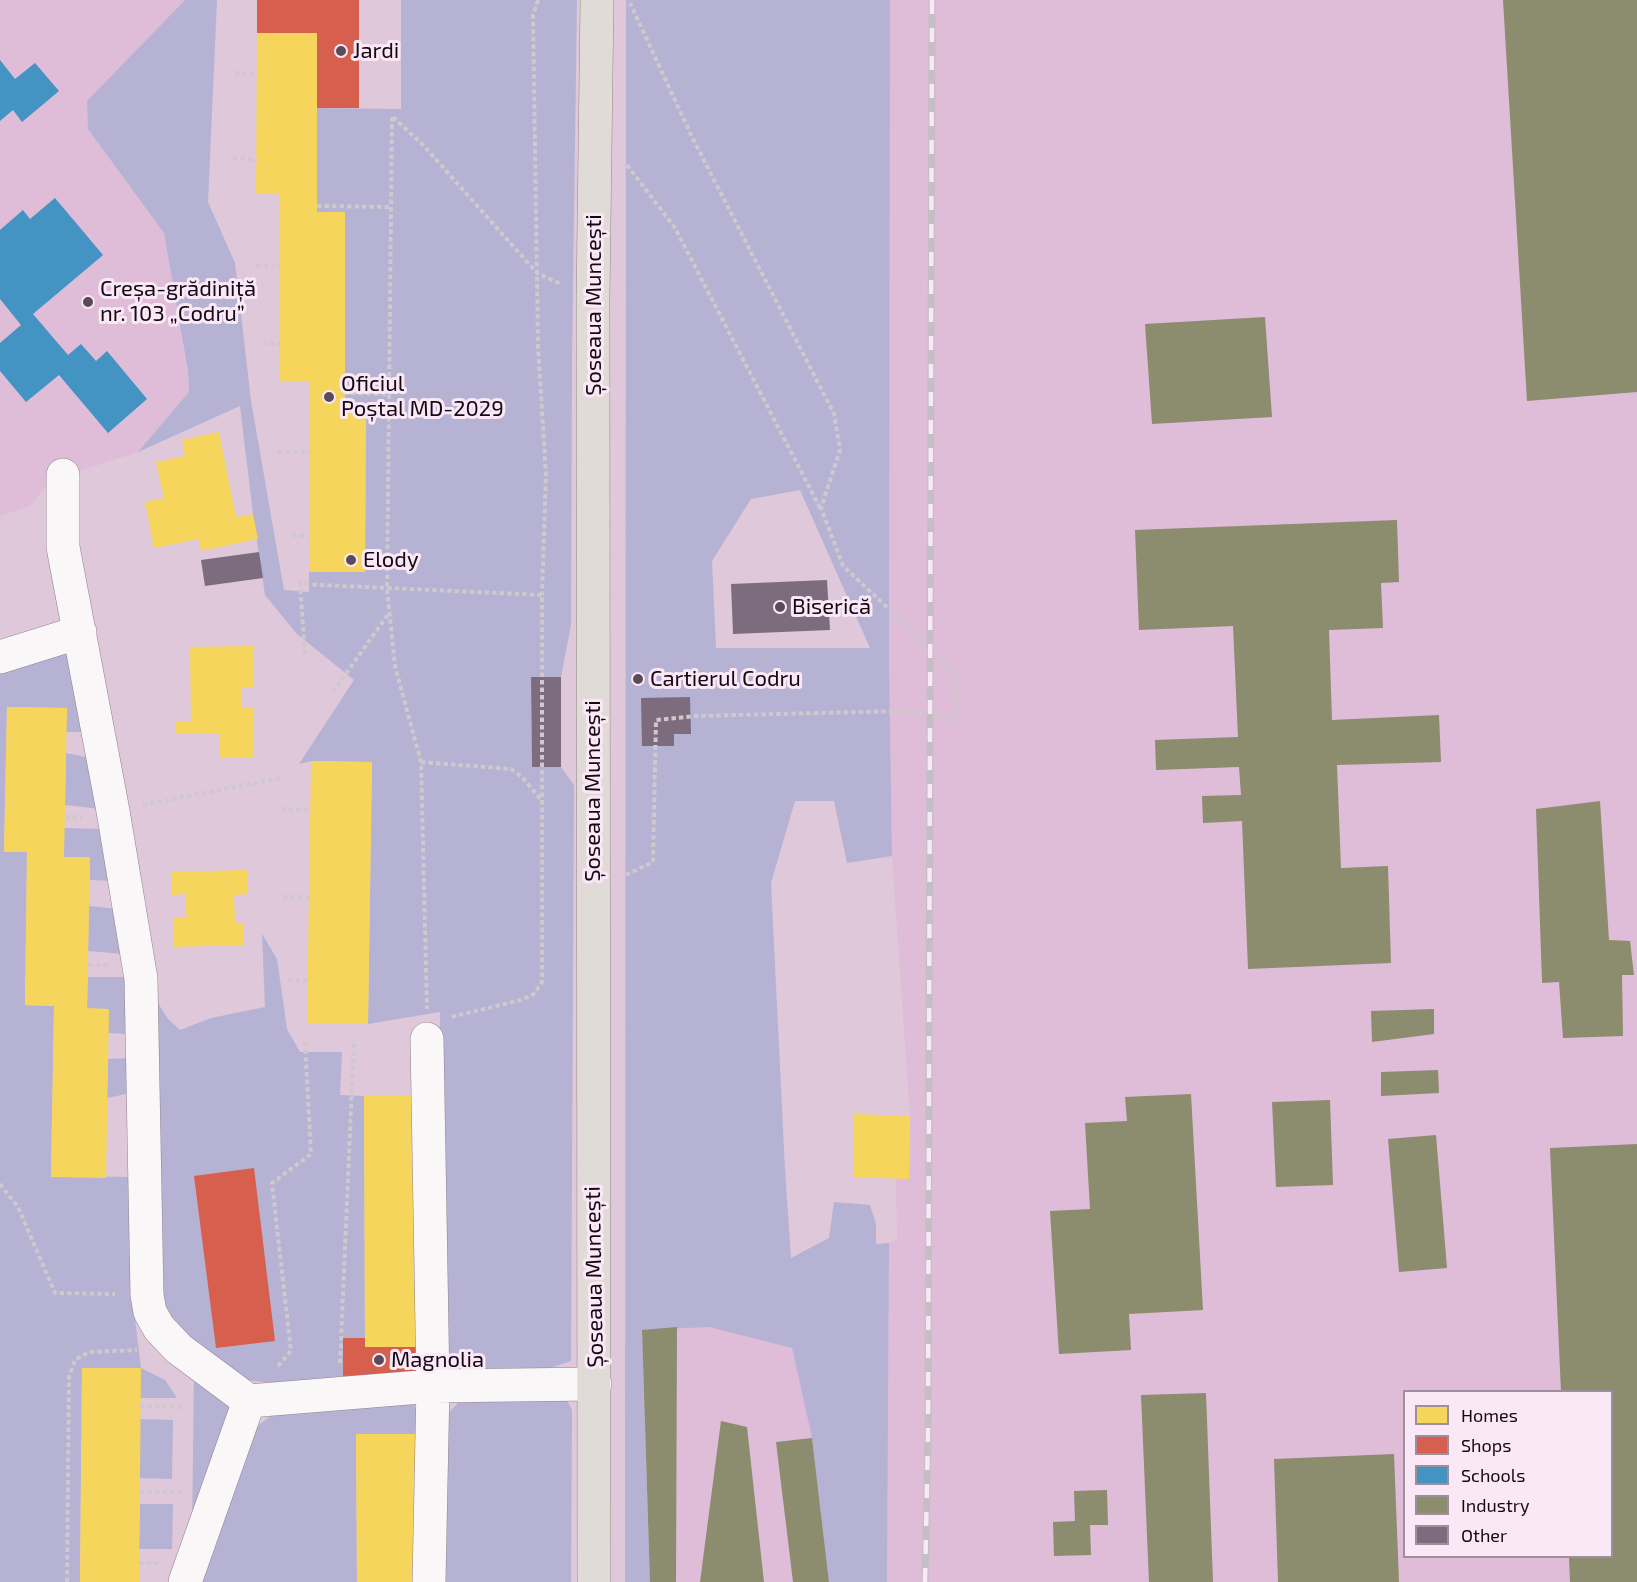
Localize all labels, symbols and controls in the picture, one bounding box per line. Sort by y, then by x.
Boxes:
place label: Jardi [353,38,399,64]
marker: Jardi [334,44,348,58]
street label: Șoseaua Muncești [581,214,607,396]
place label: Creșa-grădiniță nr. 103 „Codru” [100,276,256,328]
marker: Creșa-grădiniță nr. 103 „Codru” [81,295,95,309]
place label: Oficiul Poștal MD-2029 [341,371,504,422]
marker: Oficiul Poștal MD-2029 [322,390,336,404]
place label: Elody [363,547,419,573]
marker: Elody [344,553,358,567]
place label: Biserică [792,594,871,620]
marker: Biserică [773,600,787,614]
place label: Cartierul Codru [650,666,801,692]
marker: Cartierul Codru [631,672,645,686]
street label: Șoseaua Muncești [580,700,606,882]
street label: Șoseaua Muncești [579,1186,609,1368]
place label: Magnolia [391,1347,484,1373]
marker: Magnolia [372,1353,386,1367]
legend [1403,1390,1613,1558]
text: Homes [1461,1404,1518,1426]
text: Shops [1461,1434,1511,1456]
text: Schools [1461,1464,1525,1486]
text: Industry [1461,1494,1530,1516]
text: Other [1461,1524,1507,1546]

